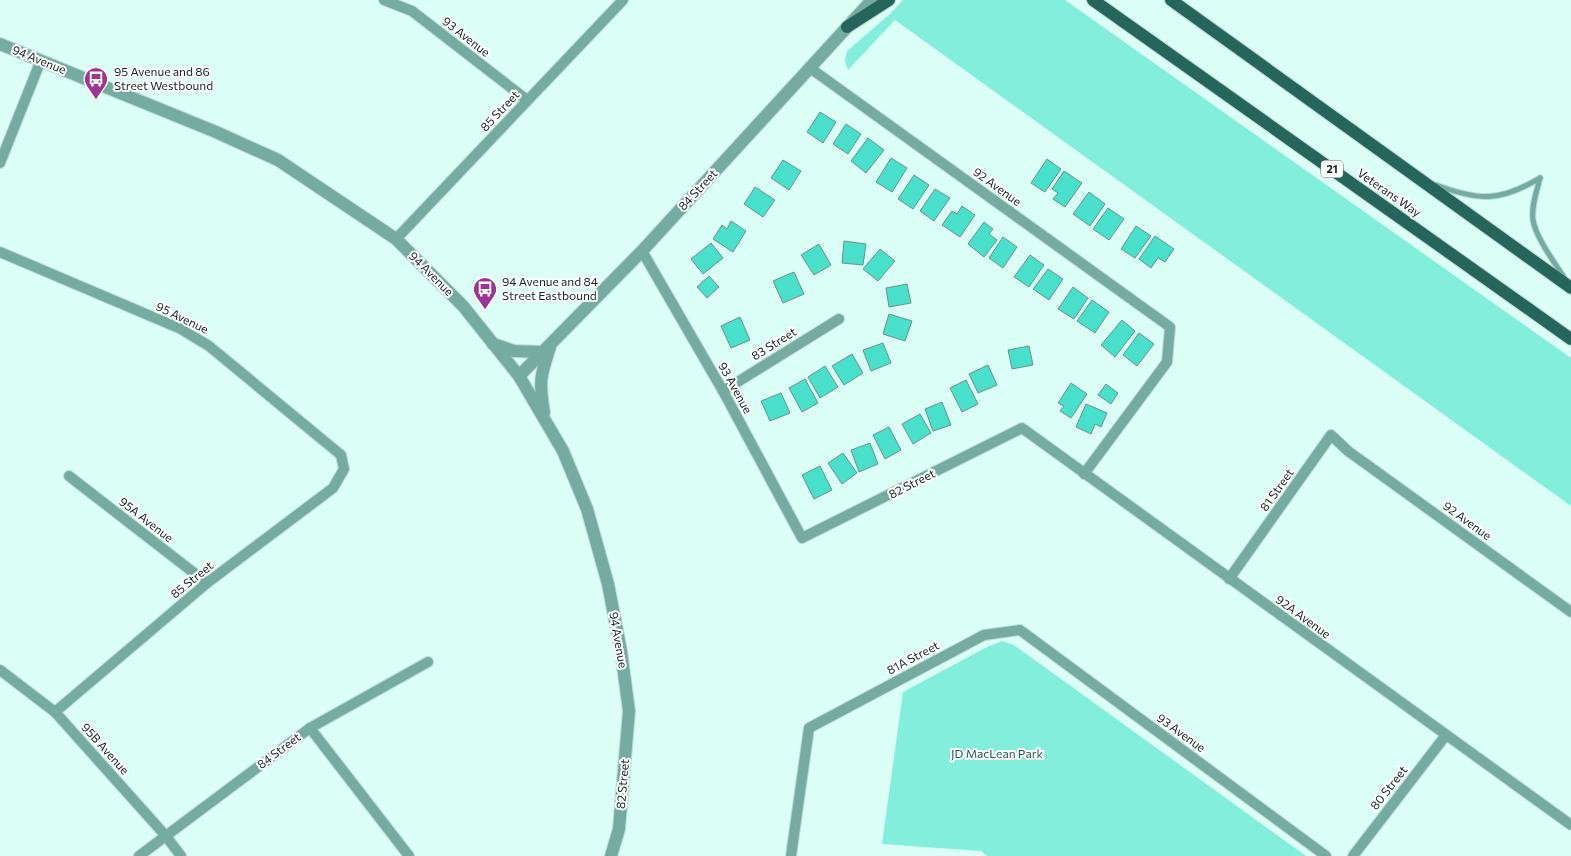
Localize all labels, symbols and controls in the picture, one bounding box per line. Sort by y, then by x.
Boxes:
street label: 93 Avenue [440,13,493,59]
street label: 94 Avenue [10,42,68,76]
place label: 95 Avenue and 86 Street Westbound [114,64,213,92]
bus stop icon: 95 Avenue and 86 Street Westbound [83,66,109,100]
street label: 85 Street [477,87,522,134]
road number: 21 [1321,160,1343,178]
street label: 92 Avenue [971,164,1024,208]
street label: Veterans Way [1355,165,1424,219]
street label: 84 Street [675,166,720,213]
street label: 94 Avenue [407,248,457,298]
place label: 94 Avenue and 84 Street Eastbound [502,274,598,302]
bus stop icon: 94 Avenue and 84 Street Eastbound [472,276,498,310]
street label: 95 Avenue [154,298,211,336]
street label: 83 Street [748,324,799,362]
street label: 93 Avenue [716,359,756,416]
street label: 82 Street [886,465,937,501]
street label: 81 Street [1256,465,1296,513]
street label: 95A Avenue [117,494,176,545]
street label: 92 Avenue [1441,498,1494,542]
street label: 85 Street [167,558,215,601]
street label: 92A Avenue [1273,592,1334,641]
street label: 94 Avenue [607,611,631,669]
street label: 81A Street [884,638,941,677]
street label: 93 Avenue [1155,710,1209,754]
street label: 95B Avenue [79,720,132,777]
street label: 84 Street [254,729,303,771]
park label: JD MacLean Park [951,746,1043,761]
street label: 82 Street [613,758,631,809]
street label: 80 Street [1367,763,1410,812]

